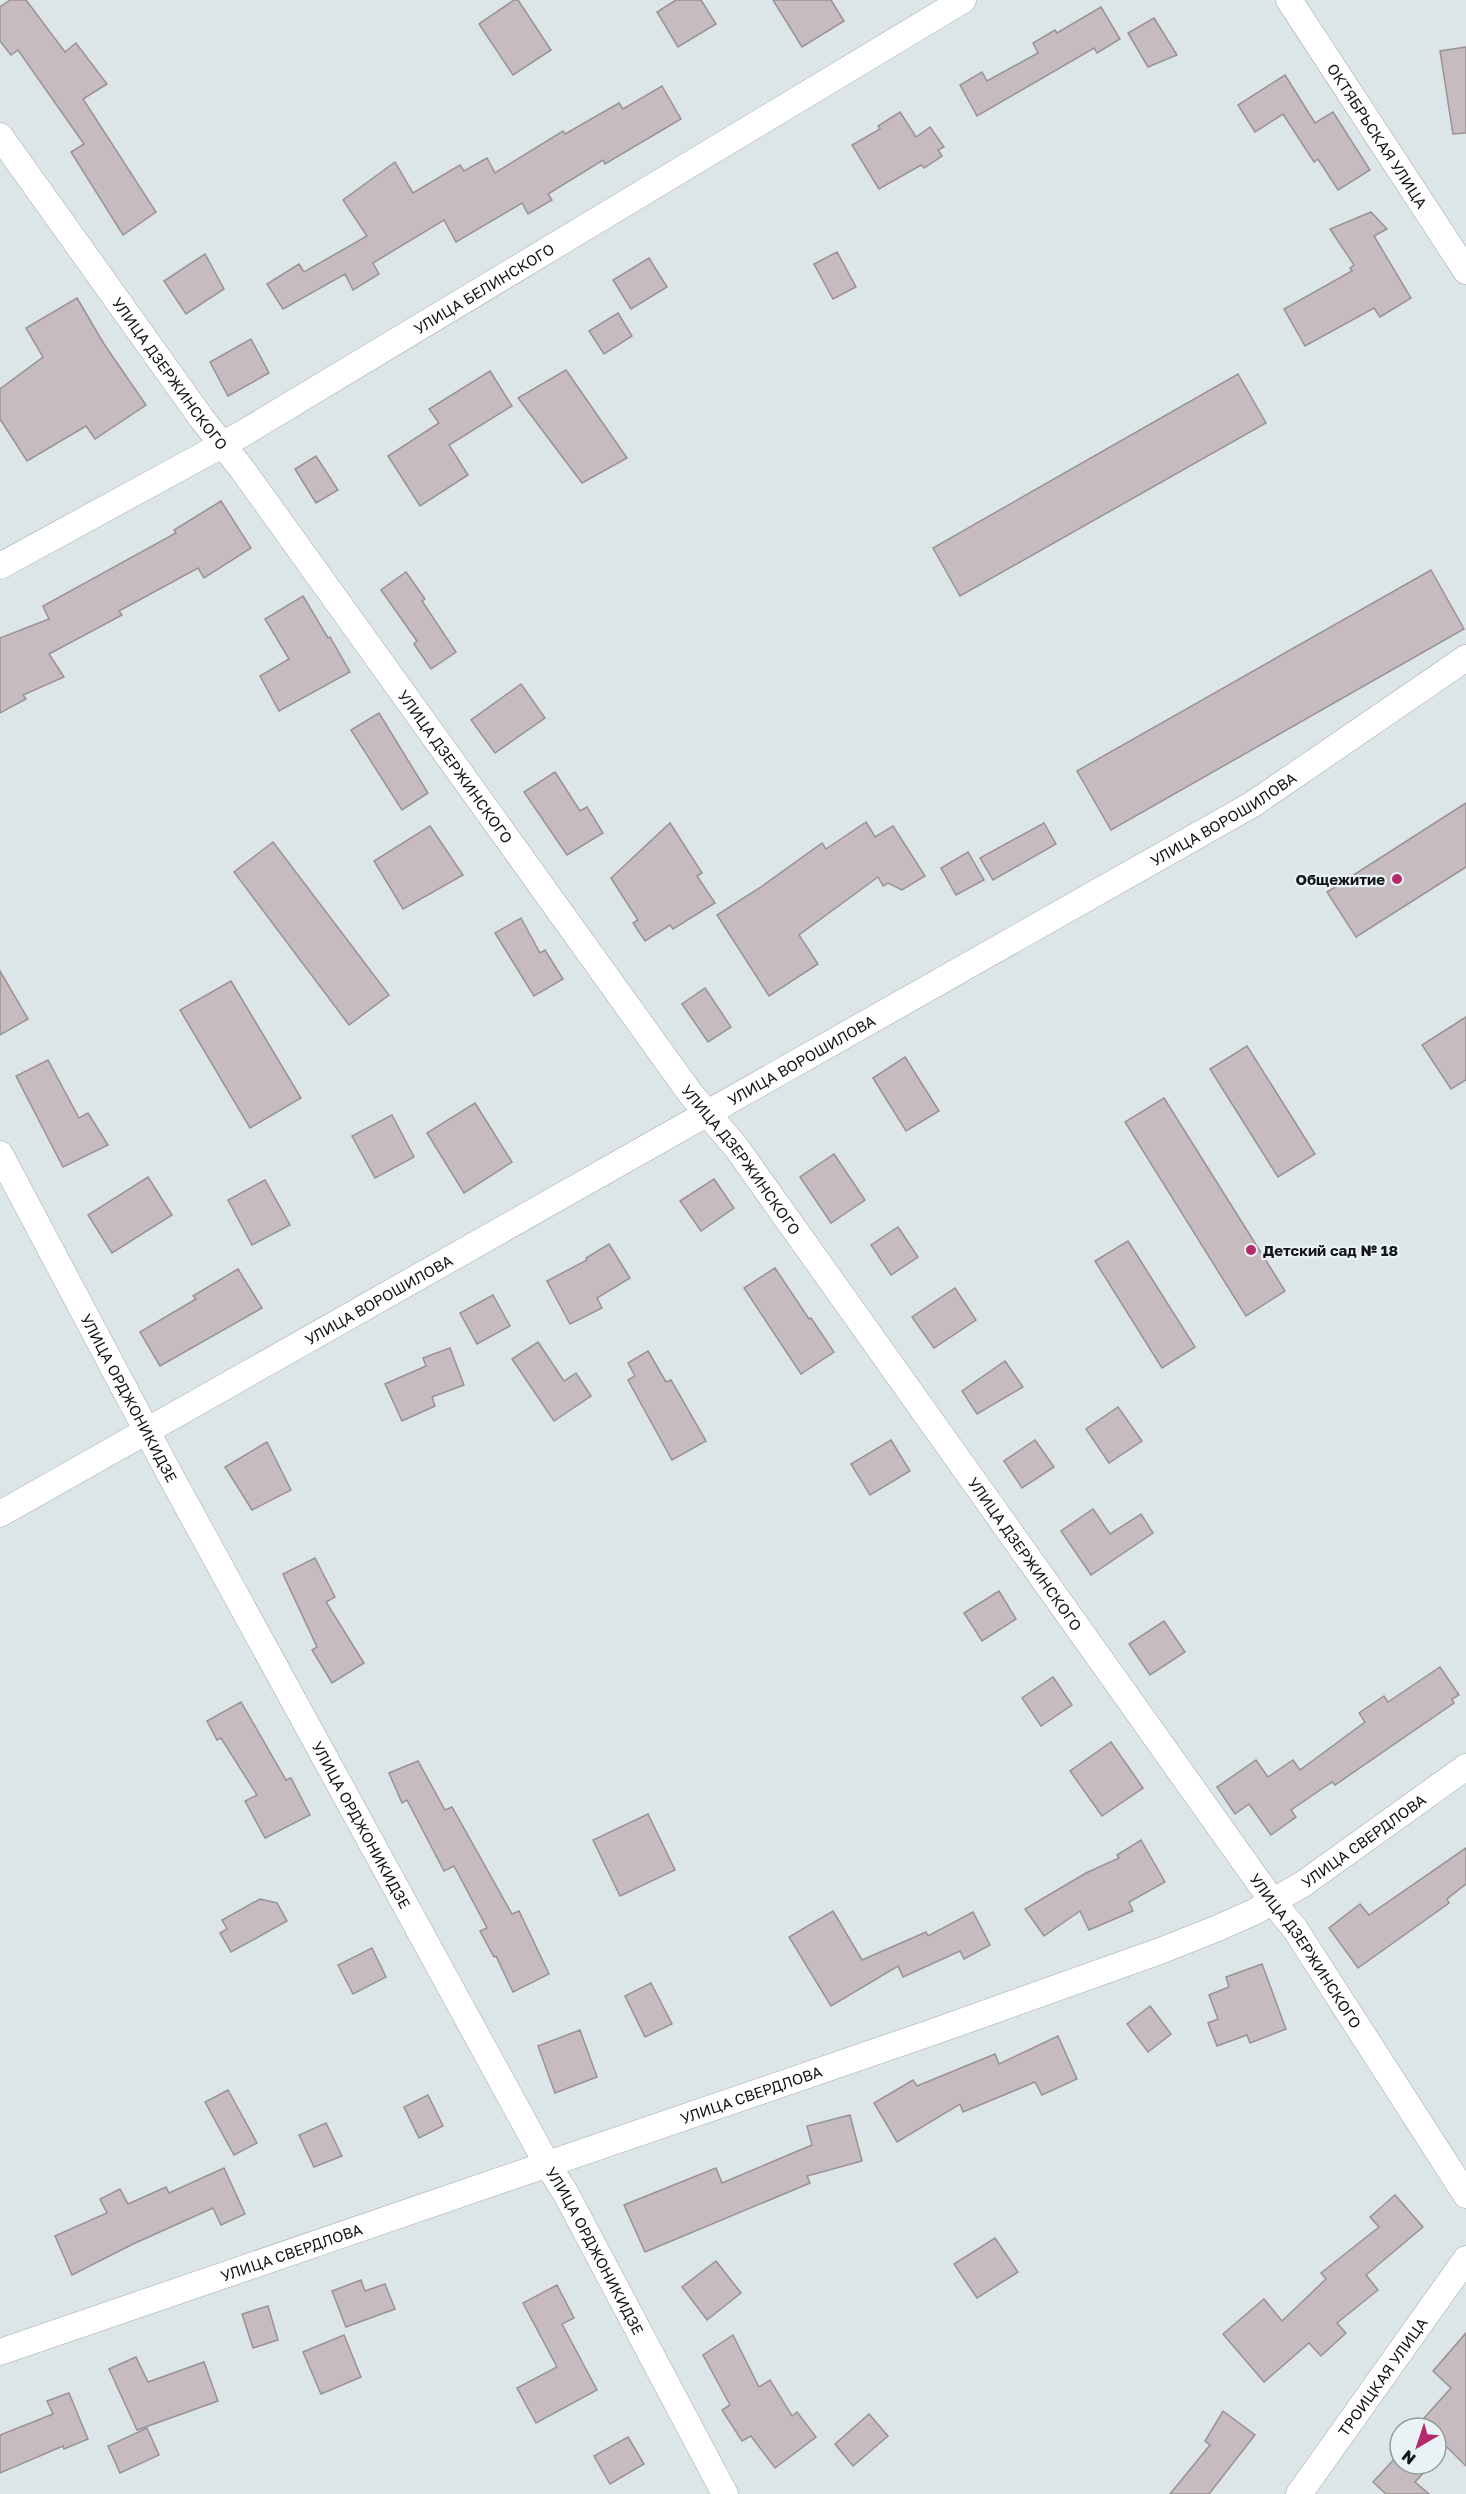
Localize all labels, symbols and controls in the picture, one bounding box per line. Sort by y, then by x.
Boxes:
street label: ОКТЯБРЬСКАЯ УЛИЦА [1324,60,1431,211]
street label: УЛИЦА БЕЛИНСКОГО [411,239,557,337]
street label: УЛИЦА ДЗЕРЖИНСКОГО [109,294,232,453]
street label: УЛИЦА ДЗЕРЖИНСКОГО [395,686,517,847]
street label: УЛИЦА ВОРОШИЛОВА [1147,768,1299,869]
place label: Общежитие [1295,870,1385,888]
marker: Общежитие [1390,872,1404,886]
street label: УЛИЦА ВОРОШИЛОВА [724,1011,878,1109]
street label: УЛИЦА ДЗЕРЖИНСКОГО [678,1081,804,1238]
place label: Детский сад № 18 [1263,1241,1398,1259]
marker: Детский сад № 18 [1244,1243,1258,1257]
street label: УЛИЦА ВОРОШИЛОВА [302,1251,455,1348]
street label: УЛИЦА ОРДЖОНИКИДЗЕ [77,1311,181,1485]
street label: УЛИЦА ДЗЕРЖИНСКОГО [965,1474,1086,1634]
street label: УЛИЦА ОРДЖОНИКИДЗЕ [309,1738,414,1912]
street label: УЛИЦА СВЕРДЛОВА [1298,1790,1429,1891]
street label: УЛИЦА ДЗЕРЖИНСКОГО [1246,1870,1365,2031]
street label: УЛИЦА СВЕРДЛОВА [678,2062,824,2127]
street label: УЛИЦА ОРДЖОНИКИДЗЕ [542,2164,648,2338]
street label: УЛИЦА СВЕРДЛОВА [218,2219,364,2285]
street label: ТРОИЦКАЯ УЛИЦА [1334,2314,1431,2439]
north arrow [1388,2416,1448,2476]
text: N [1398,2446,1420,2469]

